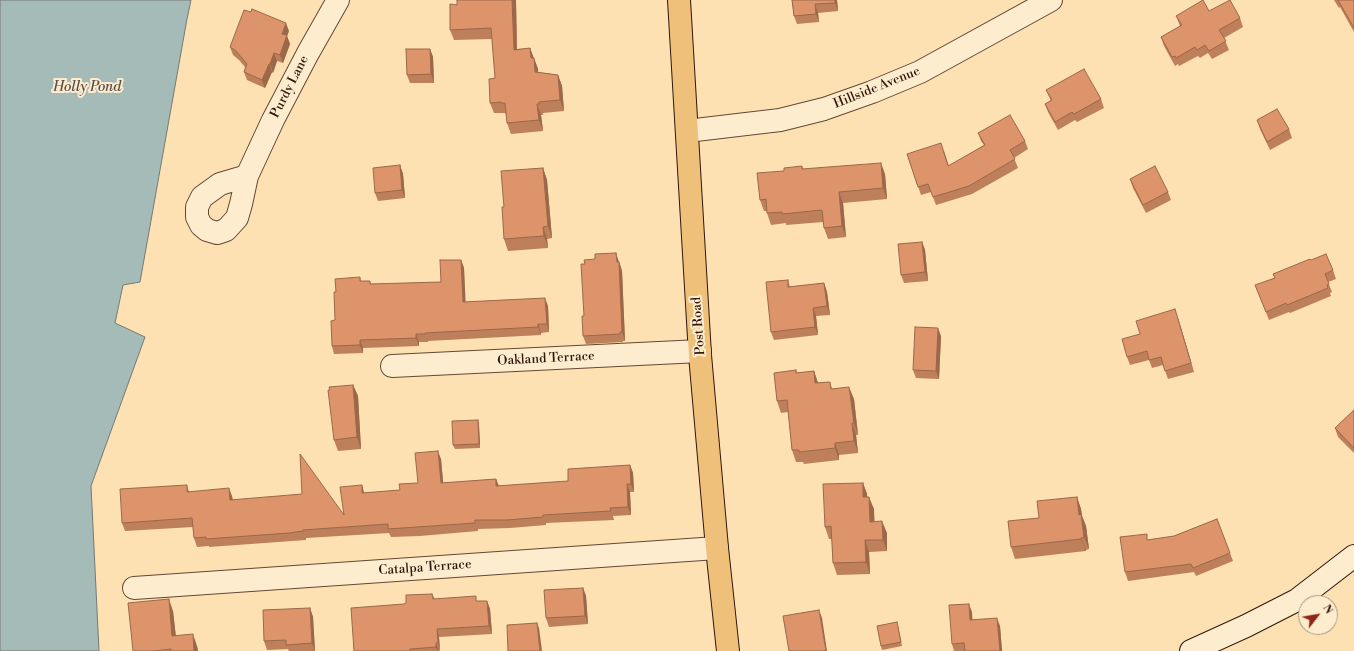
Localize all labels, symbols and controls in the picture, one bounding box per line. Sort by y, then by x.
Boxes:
street label: Purdy Lane [268,53,312,121]
street label: Hillside Avenue [831,64,923,112]
water label: Holly Pond [53,80,121,96]
street label: Post Road [689,296,709,356]
street label: Oakland Terrace [497,349,595,369]
street label: Catalpa Terrace [378,557,472,579]
north arrow [1298,595,1338,635]
text: N [1319,602,1336,617]

